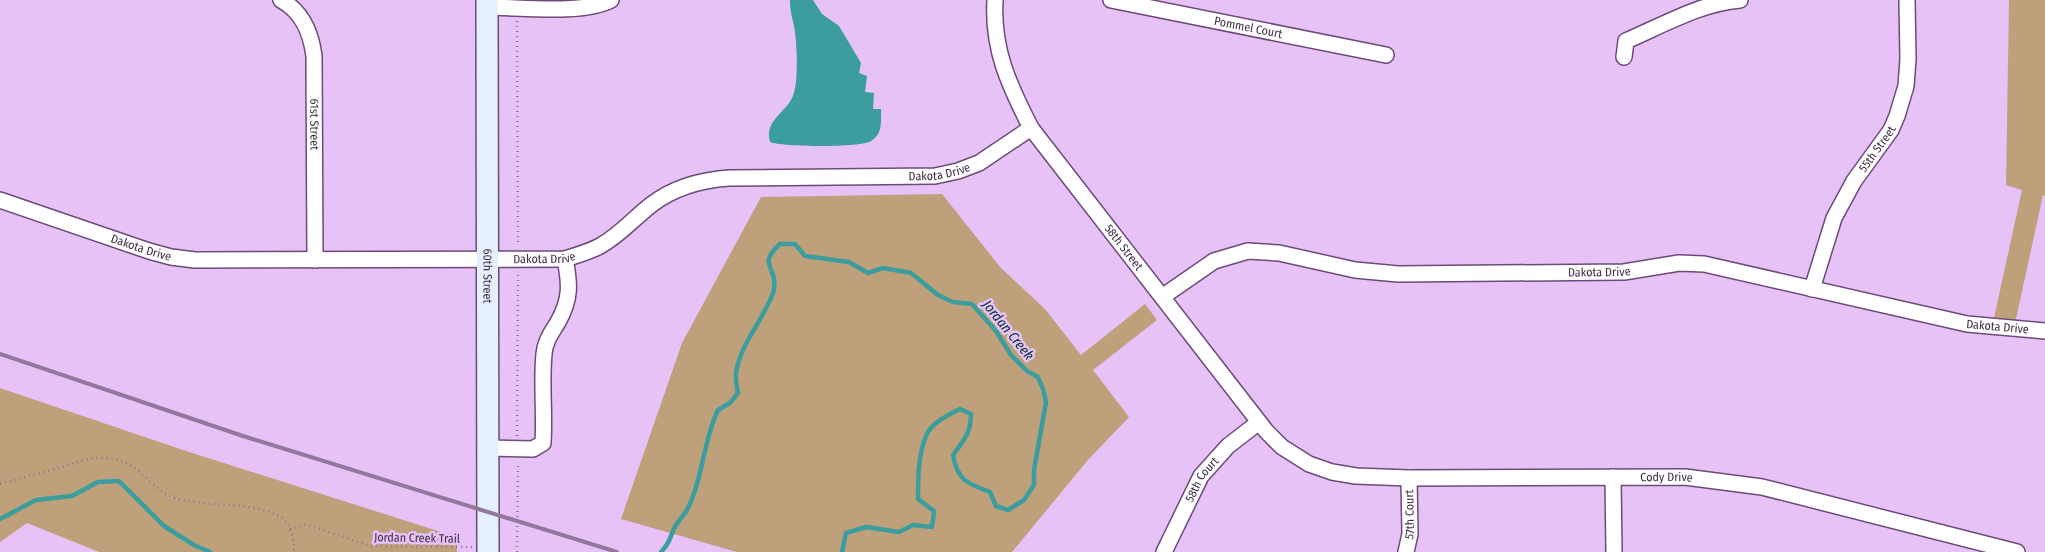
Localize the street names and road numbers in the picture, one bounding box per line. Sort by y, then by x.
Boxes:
street label: Pommel Court [1213,14,1284,41]
street label: 61st Street [307,99,321,150]
street label: 55th Street [1856,124,1899,175]
street label: Dakota Drive [908,160,972,183]
street label: 58th Street [1102,222,1146,273]
street label: Dakota Drive [109,231,173,264]
street label: 60th Street [480,249,495,304]
street label: Dakota Drive [513,249,577,266]
street label: Dakota Drive [1568,264,1632,279]
street label: Dakota Drive [1966,317,2029,337]
street label: 58th Court [1182,454,1222,504]
street label: Cody Drive [1640,470,1694,485]
street label: 57th Court [1402,489,1417,541]
street label: Jordan Creek Trail [374,530,460,546]

